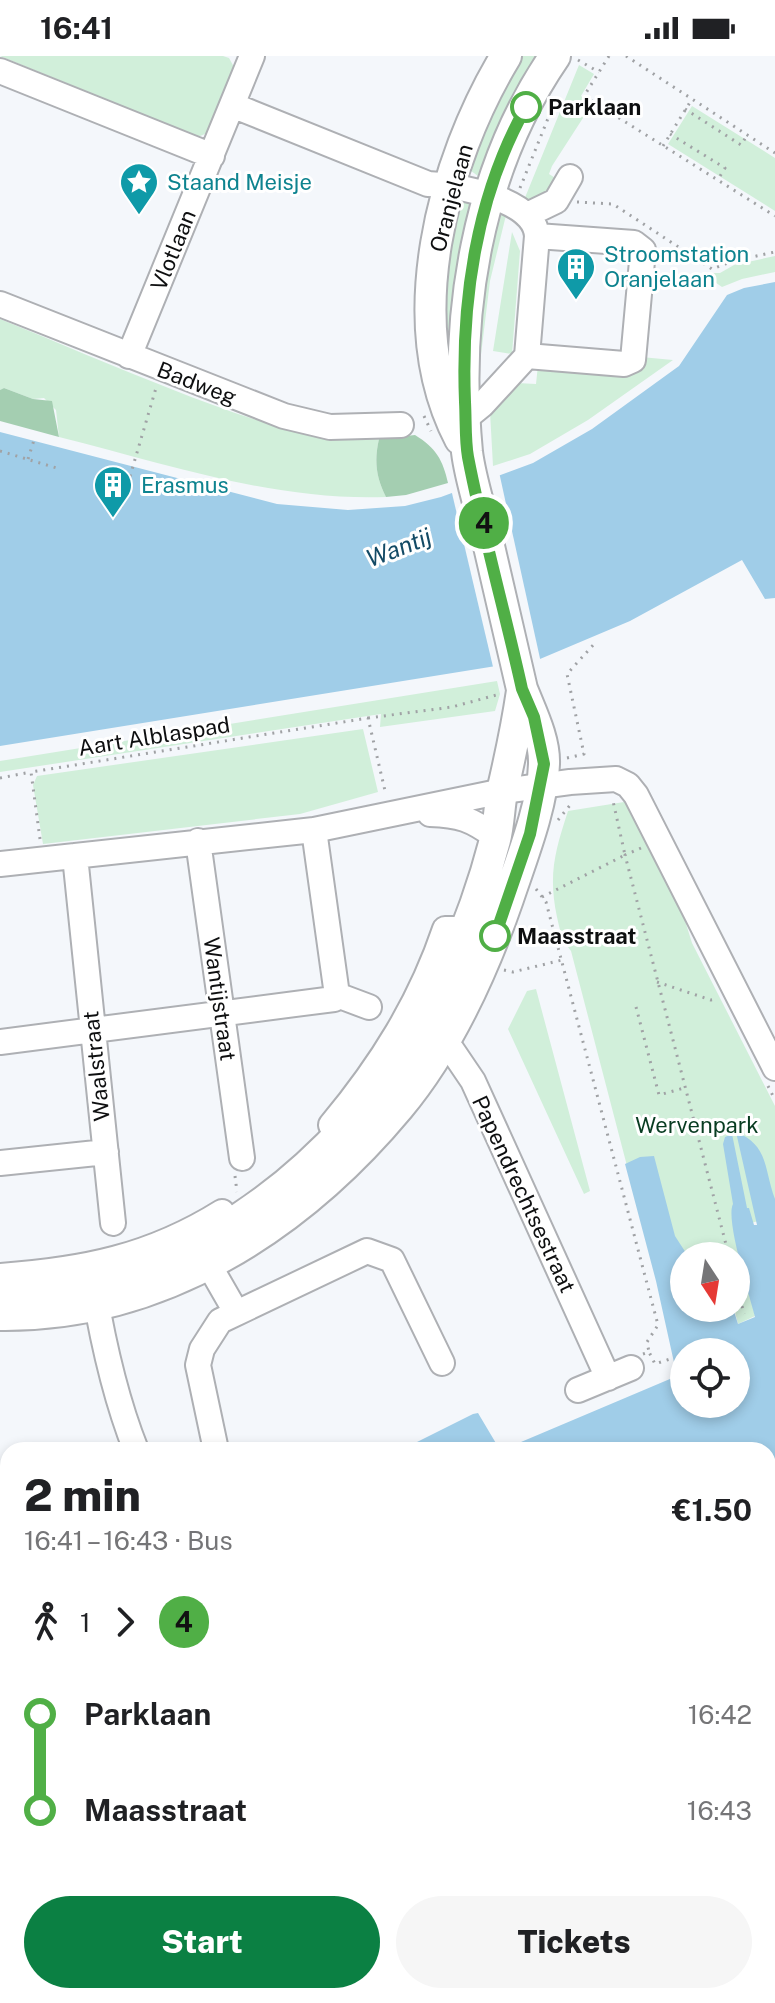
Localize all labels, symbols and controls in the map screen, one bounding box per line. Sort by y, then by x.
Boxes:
text: 16:41 [40,10,113,46]
marker: Parklaan [511,92,541,122]
place label: Parklaan [548,94,641,120]
street label: Oranjelaan [424,141,478,255]
place icon: Staand Meisje [118,161,160,216]
place label: Staand Meisje [167,169,312,195]
street label: Vlotlaan [145,206,201,294]
place label: Stroomstation Oranjelaan [604,241,749,292]
building icon: Stroomstation Oranjelaan [555,246,597,301]
street label: Badweg [154,356,240,410]
building icon: Erasmus [92,464,134,519]
place label: Erasmus [141,472,229,498]
line badge: 4 [458,497,510,549]
text: 4 [475,506,493,539]
water label: Wantij [362,522,435,572]
street label: Aart Alblaspad [76,711,232,761]
marker: Maasstraat [480,921,510,951]
place label: Maasstraat [517,923,637,949]
street label: Wantijstraat [198,936,242,1062]
street label: Waalstraat [77,1010,115,1122]
street label: Papendrechtsestraat [467,1091,581,1297]
park label: Wervenpark [635,1112,759,1138]
north arrow [670,1242,750,1322]
map controls [670,1242,750,1418]
button: locate [670,1338,750,1418]
text: 2 min [24,1469,141,1521]
text: €1.50 [672,1492,752,1528]
text: 16:41 – 16:43 · Bus [24,1525,233,1556]
icon: walk [24,1600,68,1644]
icon: forward [103,1600,147,1644]
text: 4 [175,1605,193,1638]
text: 1 [80,1607,91,1638]
text: Parklaan [84,1696,211,1732]
text: 16:42 [688,1699,752,1730]
text: Maasstraat [84,1792,247,1828]
text: 16:43 [687,1795,752,1826]
button: Start [24,1896,380,1988]
button: Tickets [396,1896,752,1988]

